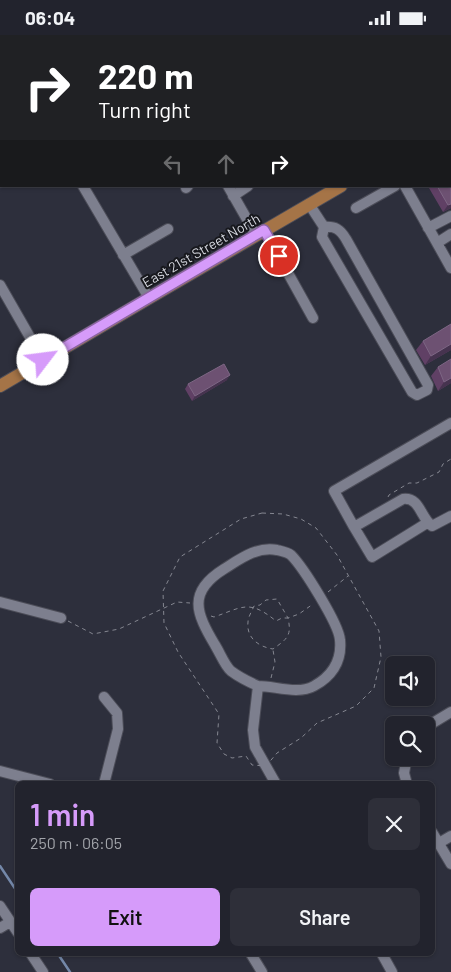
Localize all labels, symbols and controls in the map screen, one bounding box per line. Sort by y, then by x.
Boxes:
text: 06:04 [25,6,75,29]
text: 220 m [98,54,193,96]
icon: right [15,55,80,120]
text: Turn right [98,96,191,122]
icon: left [159,150,187,178]
icon: ahead [212,150,240,178]
icon: right [265,150,293,178]
street label: East 21st Street North [139,209,263,291]
pin [258,235,300,277]
icon: arrive [265,242,293,270]
position arrow [16,333,68,385]
map controls [385,656,435,766]
button: sound [385,656,435,706]
button: search [385,716,435,766]
text: 1 min [30,796,95,832]
button: close [368,798,420,850]
text: 250 m · 06:05 [30,833,122,852]
button: Exit [30,888,220,946]
button: Share [230,888,420,946]

